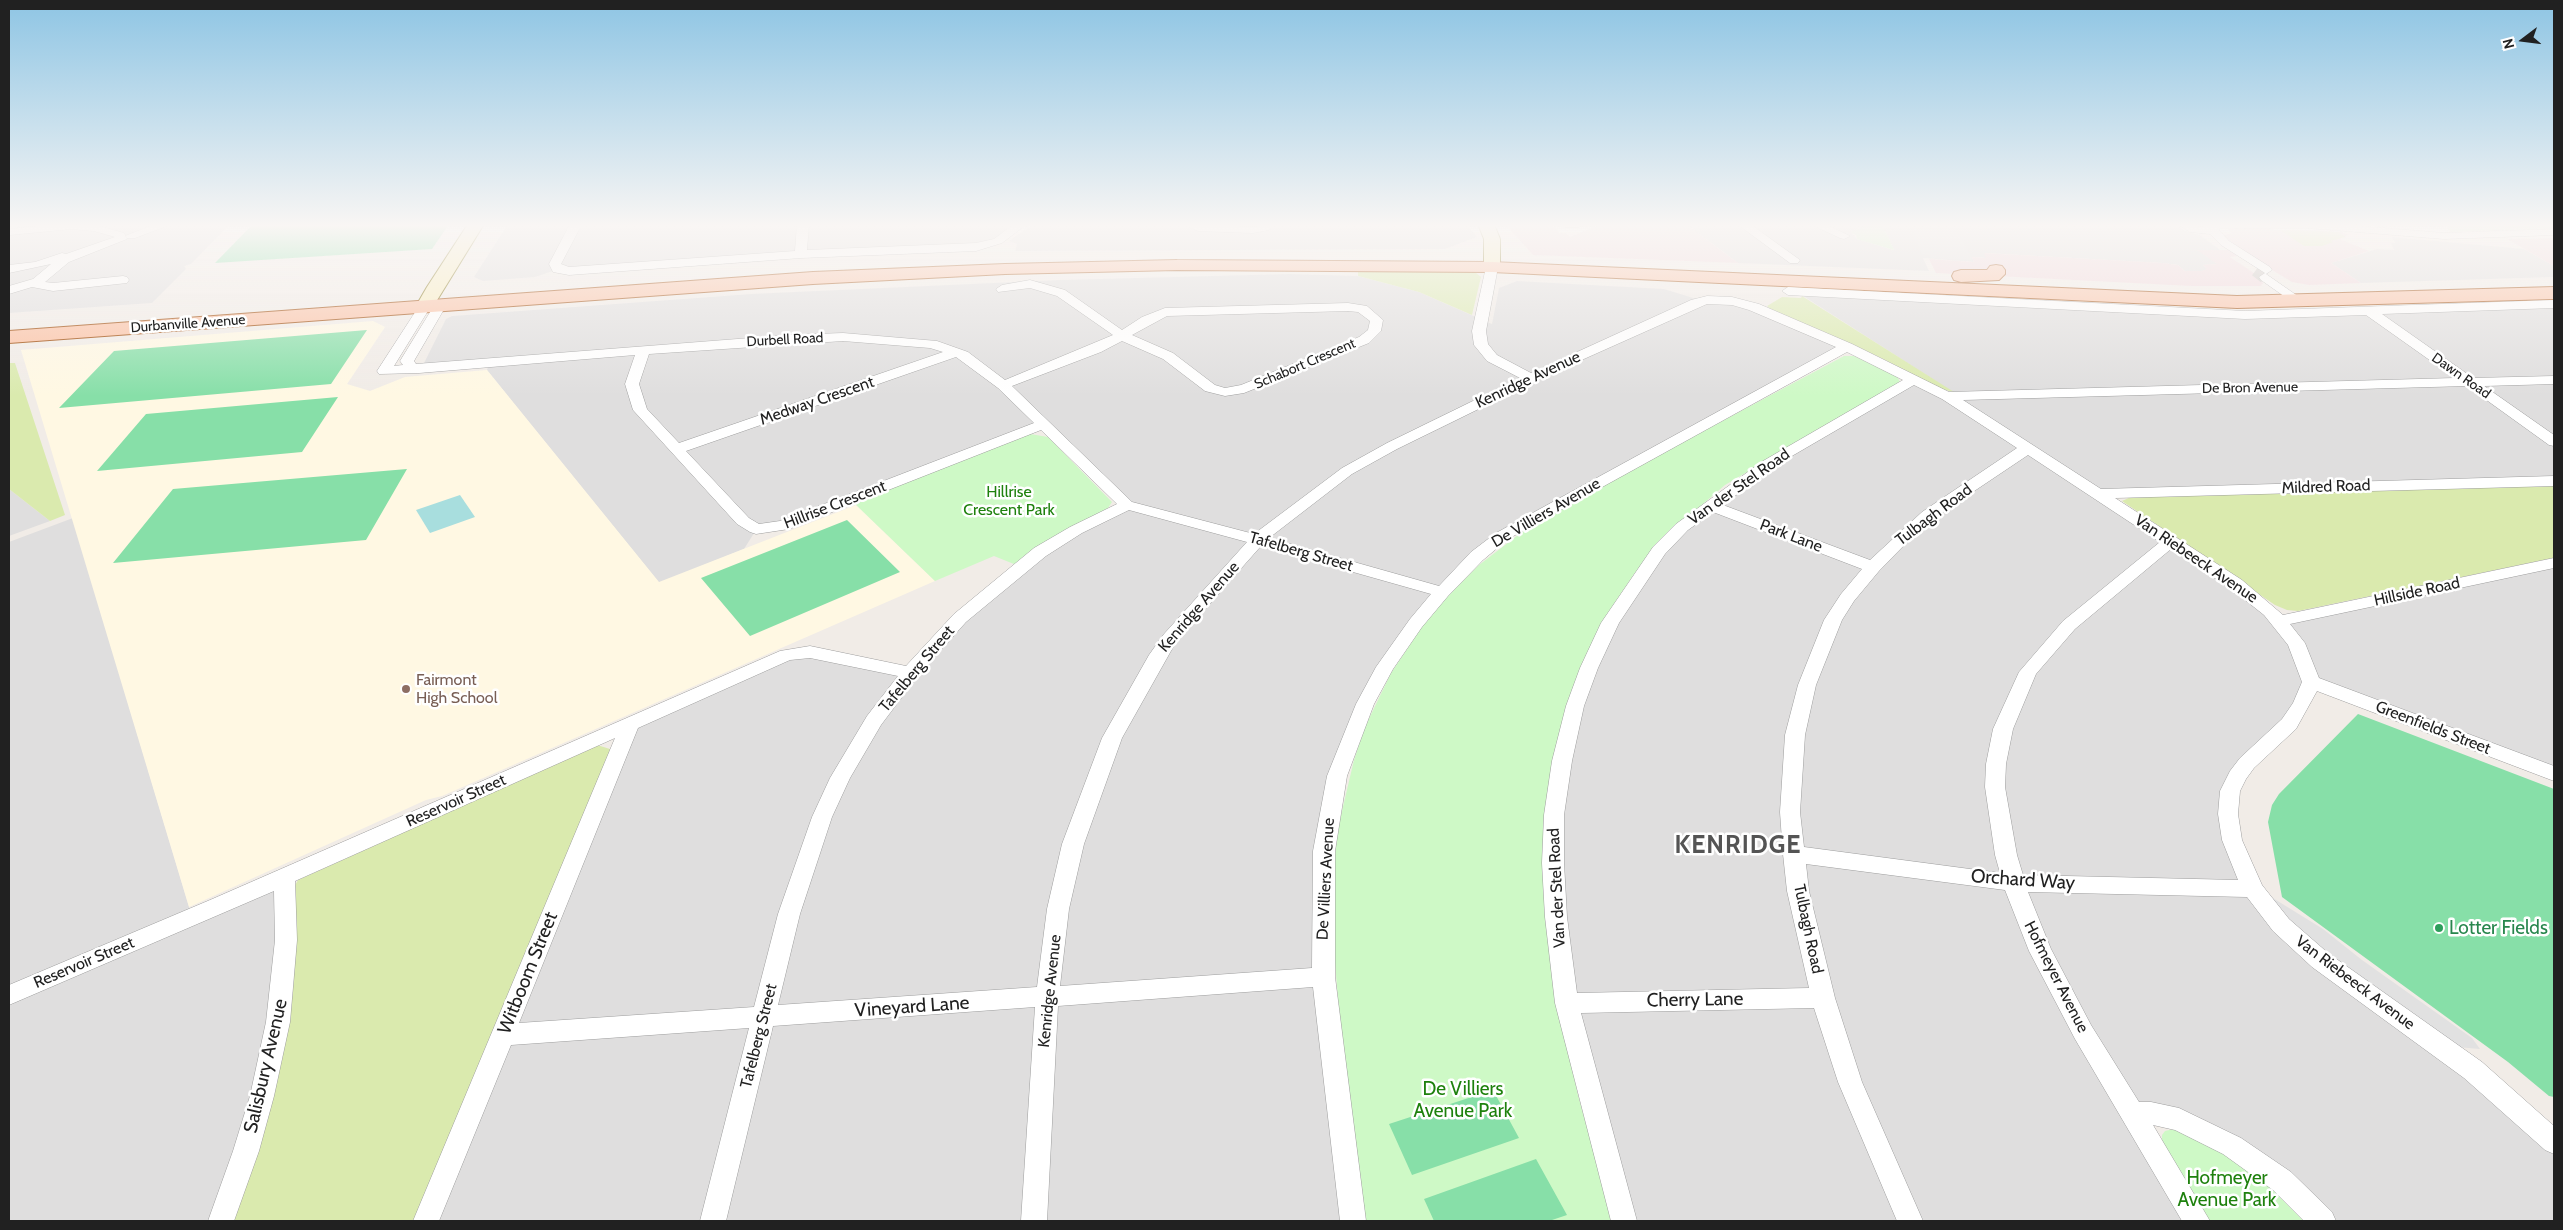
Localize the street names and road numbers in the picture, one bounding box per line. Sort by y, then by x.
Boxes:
street label: Durbanville Avenue [130,312,246,336]
street label: Durbell Road [746,330,824,350]
street label: Schabort Crescent [1252,335,1358,393]
street label: Kenridge Avenue [1473,347,1583,413]
street label: Dawn Road [2428,350,2494,402]
street label: Medway Crescent [757,372,877,430]
street label: De Bron Avenue [2202,379,2298,397]
street label: Van der Stel Road [1684,445,1794,529]
street label: De Villiers Avenue [1488,474,1604,552]
street label: Mildred Road [2281,476,2371,498]
street label: Hillrise Crescent [781,477,889,533]
street label: Tulbagh Road [1892,480,1976,550]
street label: Van Riebeeck Avenue [2131,511,2261,607]
street label: Park Lane [1757,515,1825,557]
street label: Tafelberg Street [1247,528,1355,576]
street label: Kenridge Avenue [1155,558,1243,656]
street label: Hillside Road [2372,574,2462,610]
street label: Tafelberg Street [875,622,959,716]
street label: Greenfields Street [2373,697,2493,759]
street label: Reservoir Street [403,770,509,832]
street label: De Villiers Avenue [1313,817,1339,941]
street label: Van der Stel Road [1544,828,1570,948]
street label: Orchard Way [1970,865,2076,895]
street label: Tulbagh Road [1789,883,1827,975]
street label: Witboom Street [493,909,563,1037]
street label: Hofmeyer Avenue [2020,918,2092,1036]
street label: Van Riebeeck Avenue [2292,932,2418,1034]
street label: Reservoir Street [31,933,137,993]
street label: Kenridge Avenue [1035,934,1065,1048]
street label: Tafelberg Street [737,982,781,1090]
street label: Cherry Lane [1647,988,1743,1012]
street label: Vineyard Lane [854,992,970,1022]
street label: Salisbury Avenue [239,997,293,1135]

